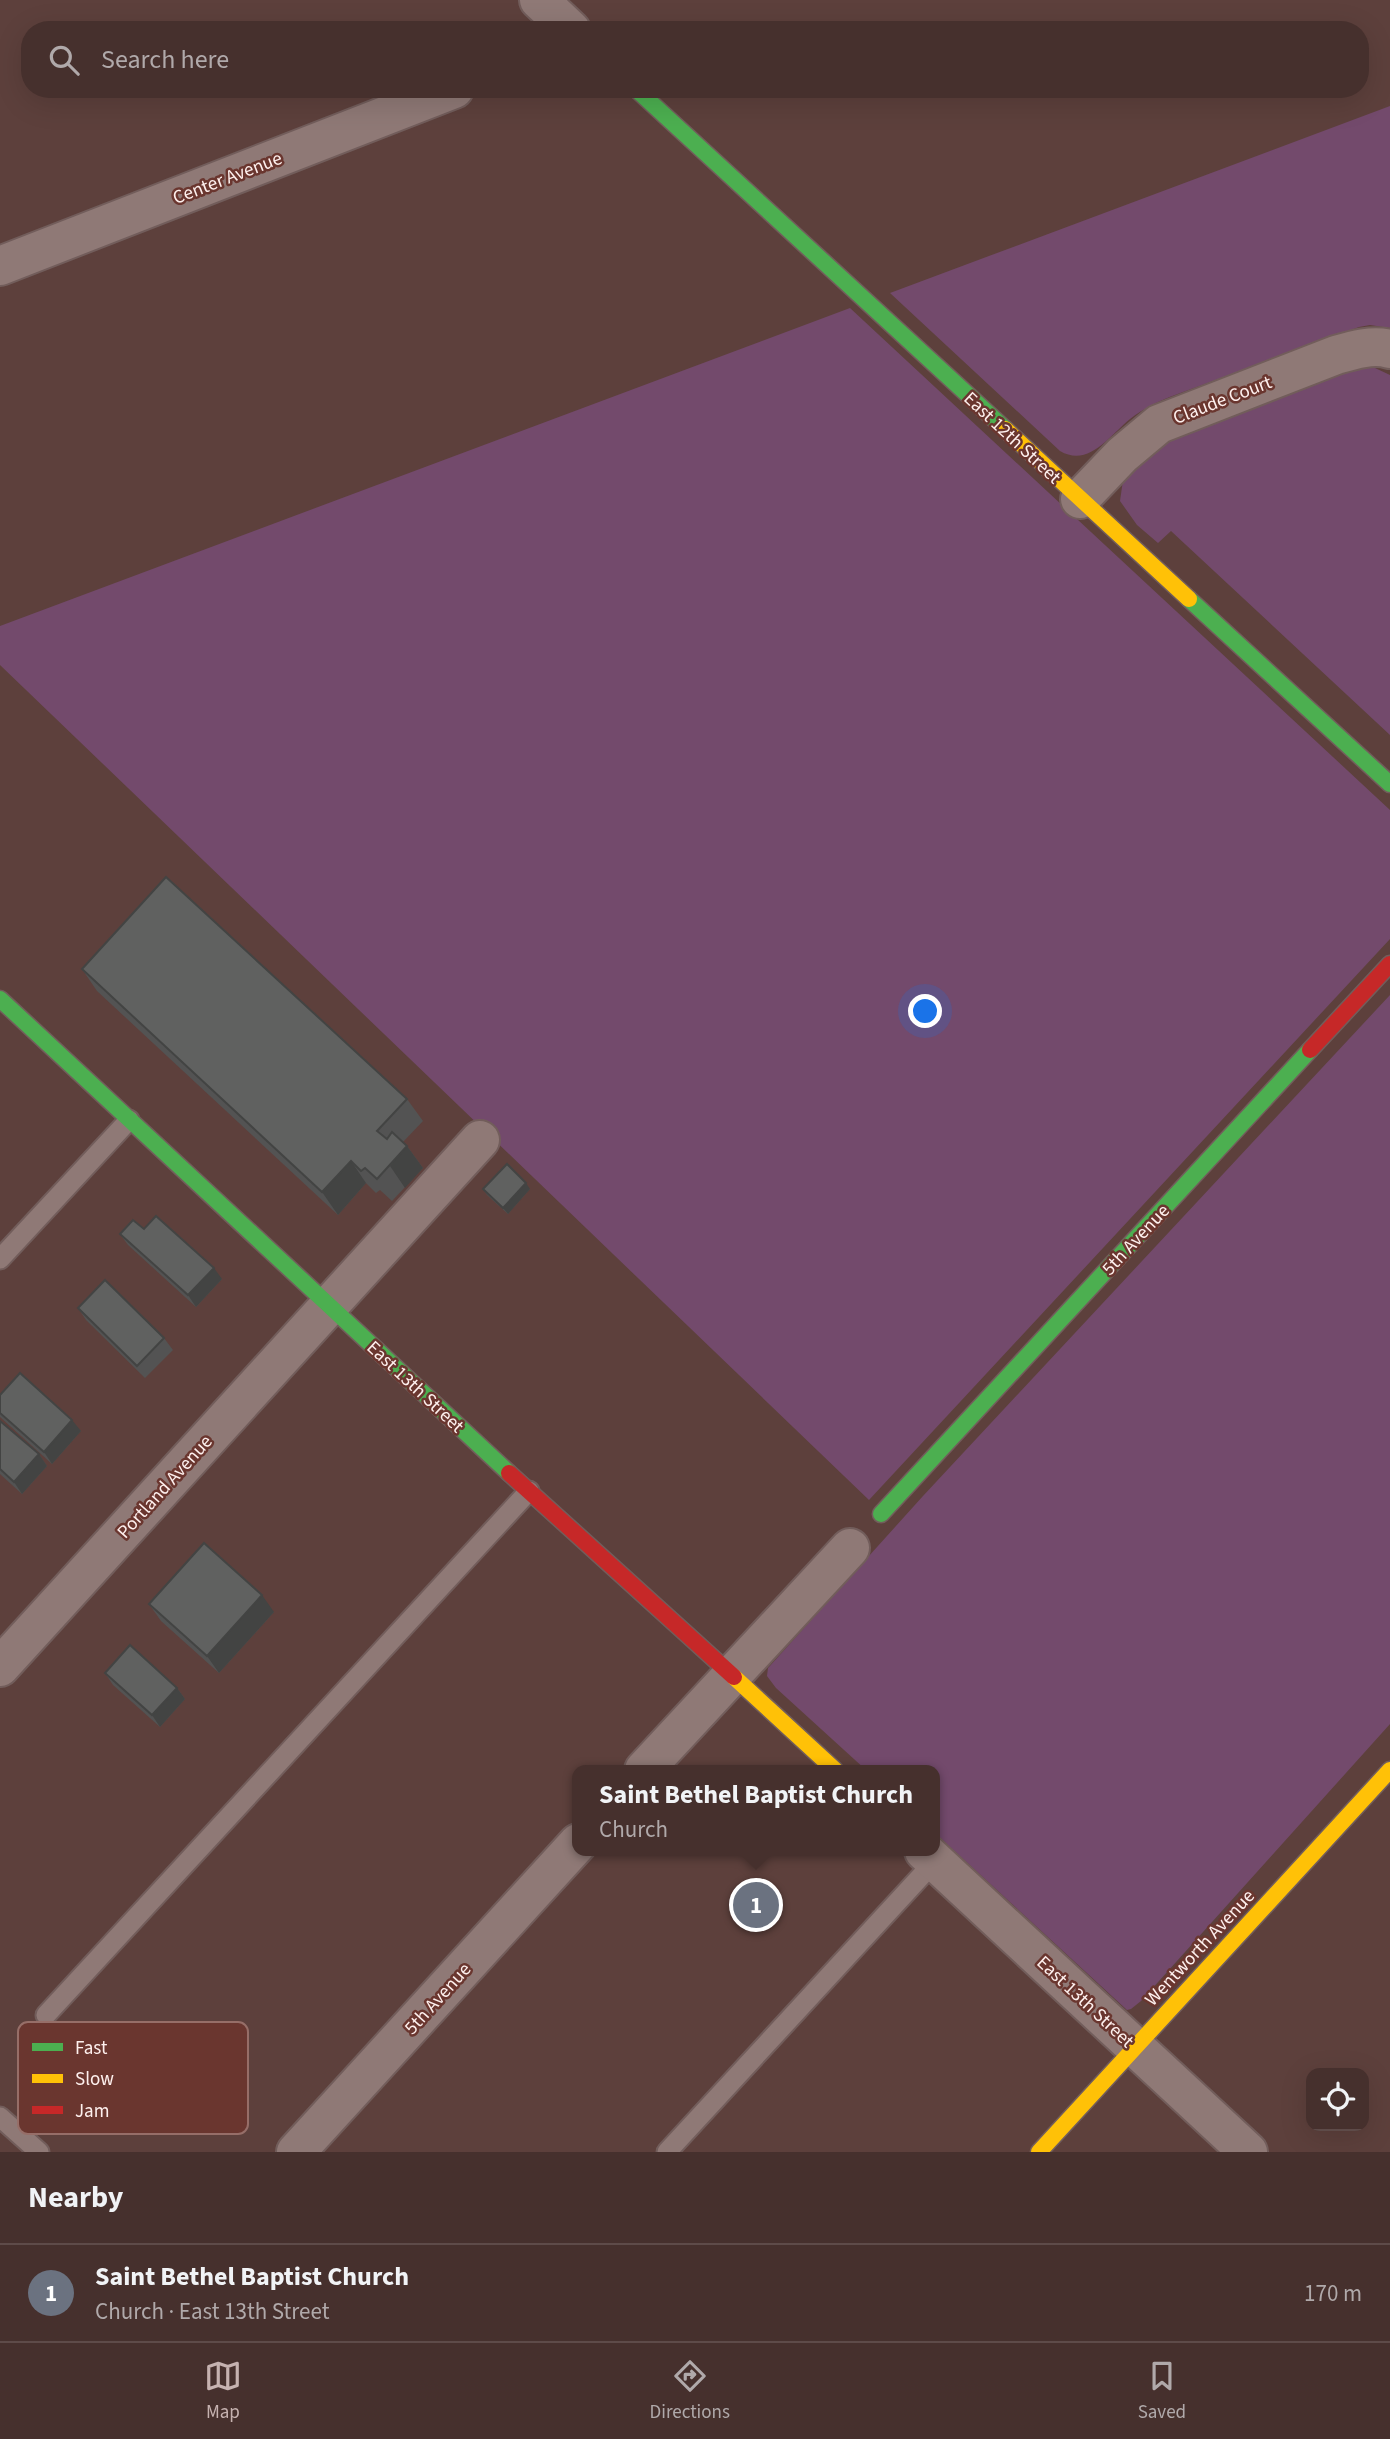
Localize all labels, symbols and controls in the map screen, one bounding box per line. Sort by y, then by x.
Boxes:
search box [21,21,1369,98]
icon: search [45,41,83,79]
text: Search here [101,41,229,78]
street label: Center Avenue [169,145,286,212]
street label: Claude Court [1169,369,1276,432]
street label: East 12th Street [957,386,1067,491]
your location [908,994,942,1028]
street label: 5th Avenue [1096,1198,1176,1282]
street label: East 13th Street [360,1335,470,1440]
street label: Portland Avenue [111,1429,219,1545]
popup [572,1765,940,1856]
text: Saint Bethel Baptist Church [599,1776,913,1813]
text: Church [599,1813,668,1846]
pin: 1 [733,1879,779,1931]
street label: Wentworth Avenue [1139,1884,1261,2012]
street label: East 13th Street [1030,1950,1140,2055]
street label: 5th Avenue [398,1957,478,2041]
legend [18,2022,248,2134]
text: Fast [75,2035,108,2062]
text: Slow [75,2066,114,2093]
map controls [1306,2068,1369,2131]
button: locate [1306,2068,1369,2131]
text: Jam [75,2098,109,2125]
text: Nearby [28,2176,123,2219]
text: Saint Bethel Baptist Church [95,2258,409,2295]
text: 1 [45,2277,57,2310]
text: 170 m [1304,2277,1362,2310]
text: Church · East 13th Street [95,2295,329,2328]
tab: Map [204,2357,242,2426]
tab: Directions [650,2357,730,2426]
tab: Saved [1138,2357,1186,2426]

